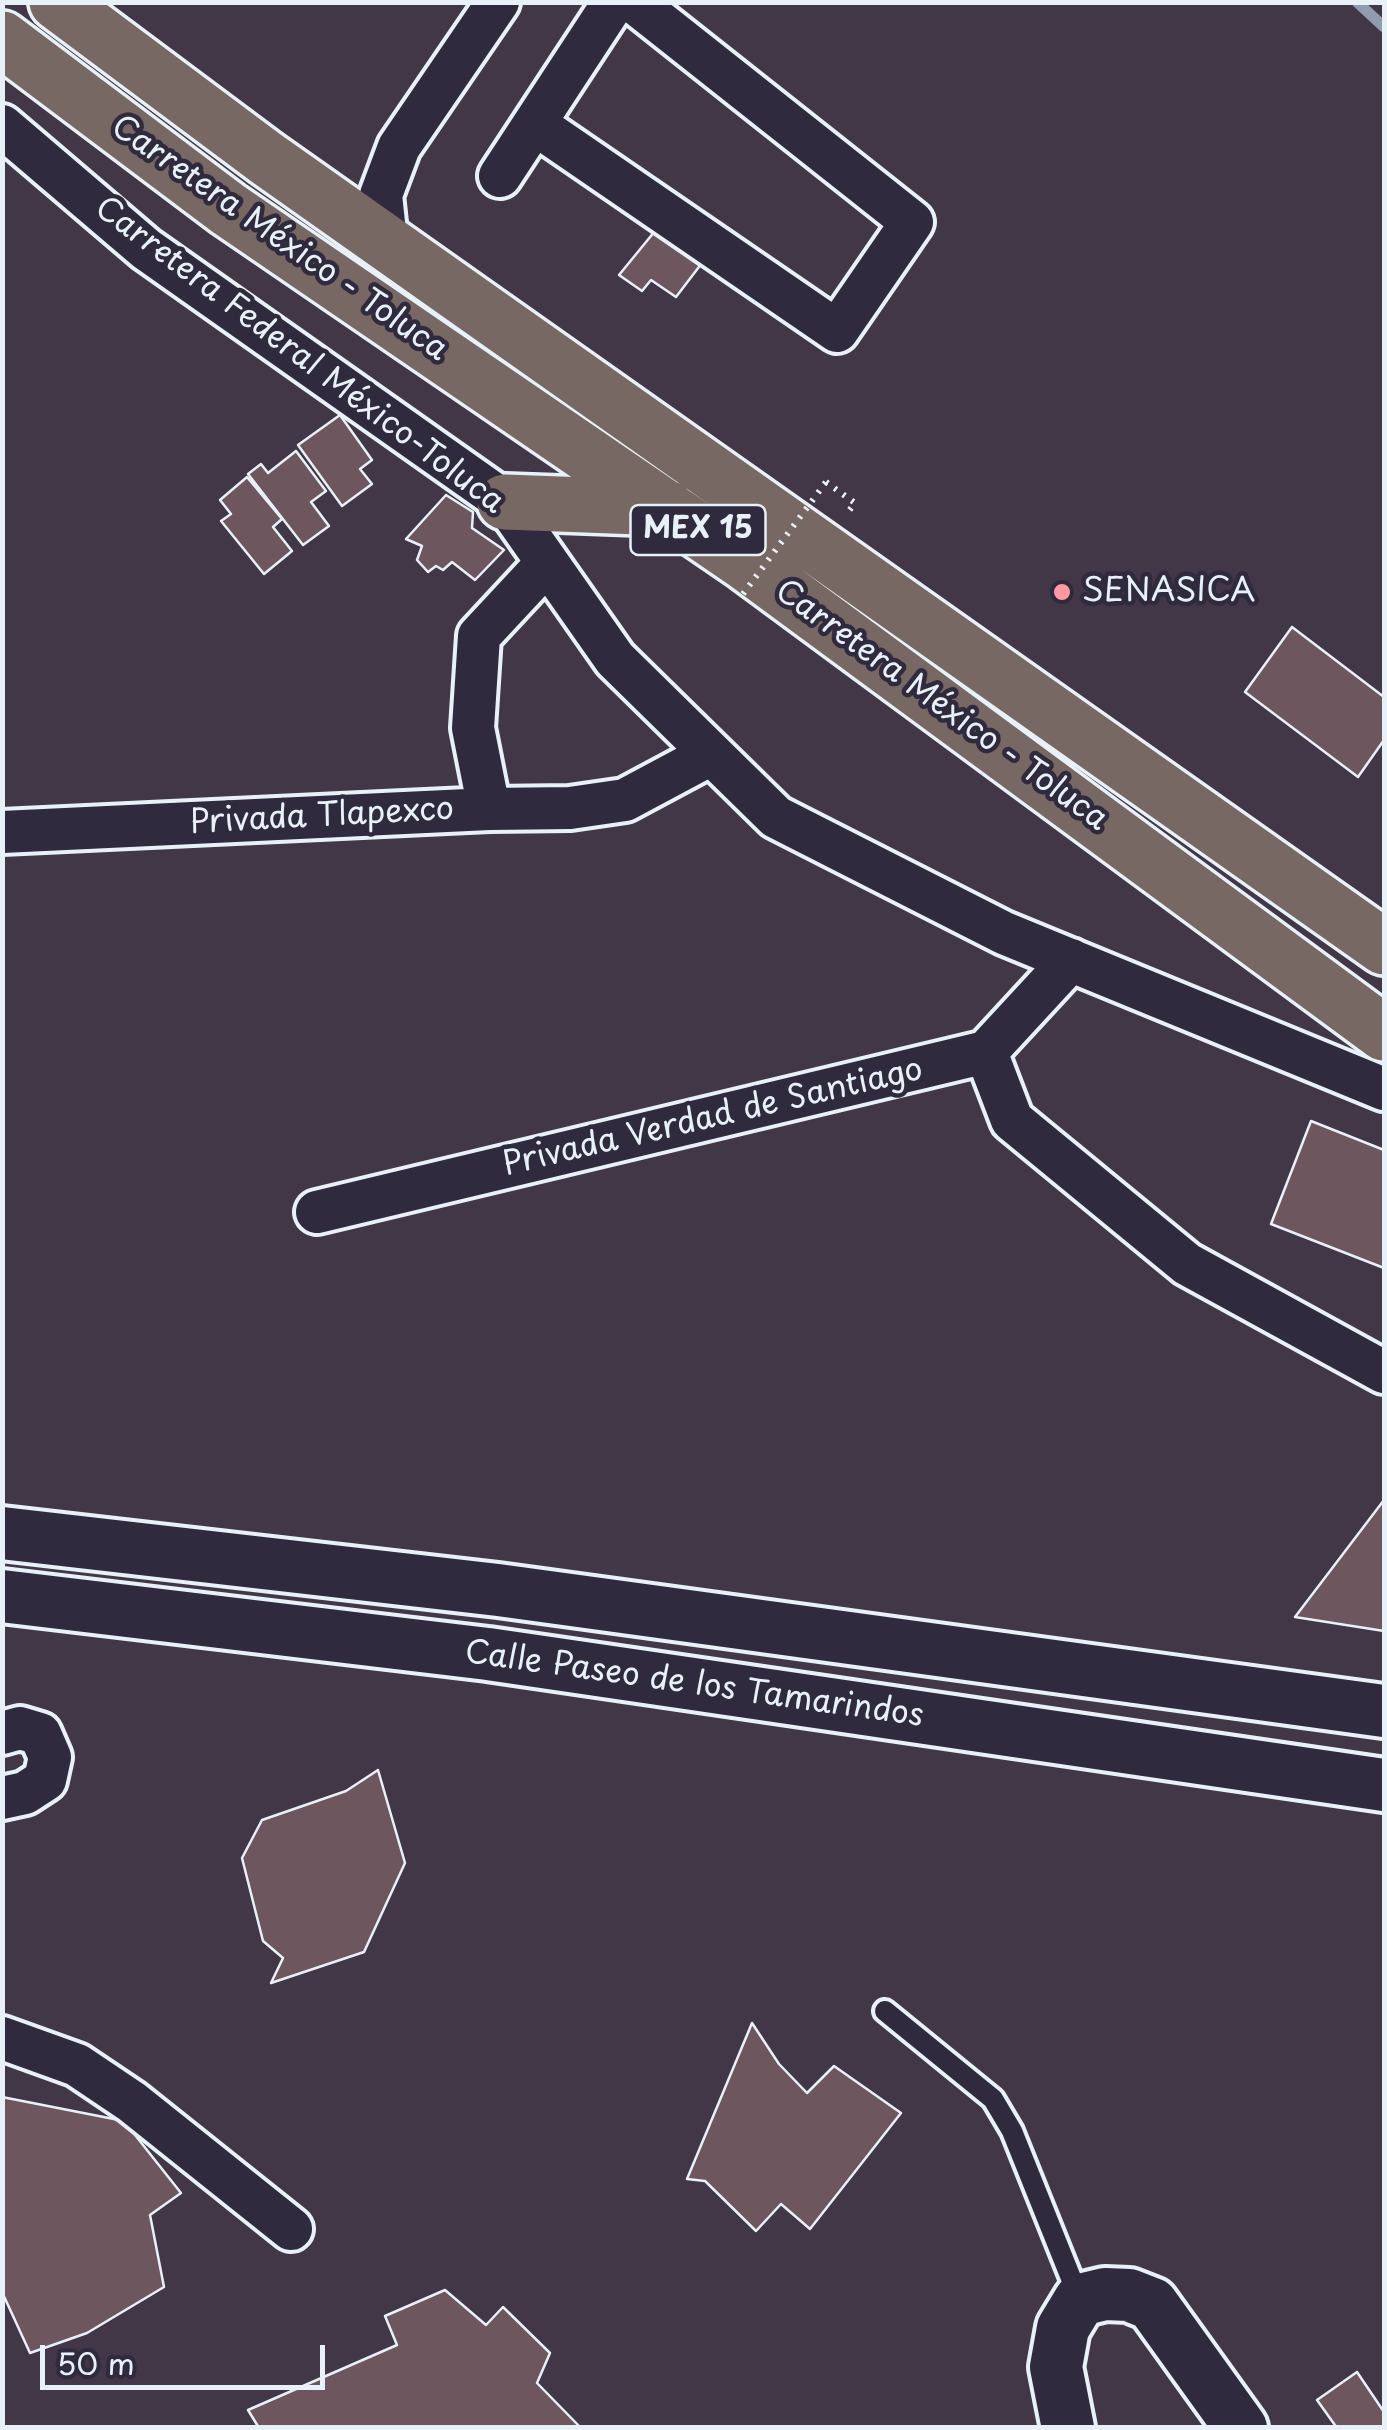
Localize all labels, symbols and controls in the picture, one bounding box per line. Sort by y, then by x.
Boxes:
street label: Carretera México - Toluca [103,108,455,370]
street label: Carretera Federal México-Toluca [87,189,511,523]
road number: MEX 15 [630,505,766,555]
street label: Carretera México - Toluca [767,572,1115,840]
place label: SENASICA [1082,573,1256,611]
marker: SENASICA [1051,581,1073,603]
street label: Privada Tlapexco [189,791,455,843]
street label: Privada Verdad de Santiago [499,1051,927,1185]
street label: Calle Paseo de los Tamarindos [462,1634,926,1736]
scale bar [45,2325,330,2387]
text: 50 m [57,2340,135,2385]

